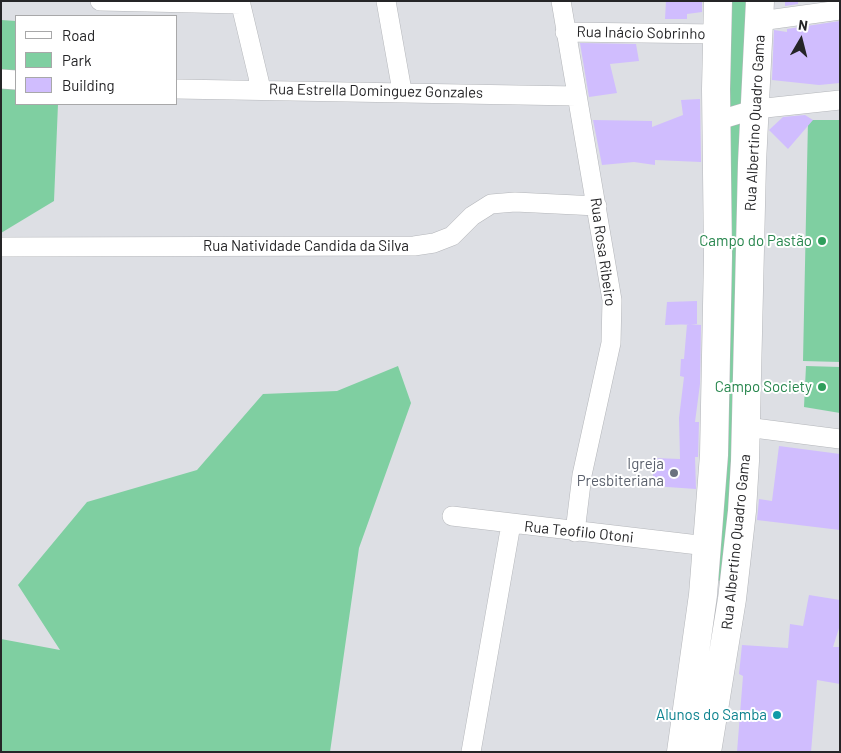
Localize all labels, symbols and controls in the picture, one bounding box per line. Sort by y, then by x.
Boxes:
legend [15,15,178,105]
north arrow [776,15,826,65]
text: N [797,16,809,34]
street label: Rua Inácio Sobrinho [576,23,706,43]
text: Road [62,26,95,44]
street label: Rua Albertino Quadro Gama [741,34,769,212]
text: Park [62,51,91,69]
text: Building [62,76,115,94]
street label: Rua Estrella Dominguez Gonzales [269,80,483,102]
street label: Rua Rosa Ribeiro [586,197,620,307]
place label: Campo do Pastão [699,232,812,250]
marker: Campo do Pastão [816,235,828,247]
street label: Rua Natividade Candida da Silva [203,237,409,255]
place label: Campo Society [715,378,812,396]
marker: Campo Society [816,381,828,393]
street label: Rua Albertino Quadro Gama [718,453,754,631]
place label: Igreja Presbiteriana [577,455,664,490]
marker: Igreja Presbiteriana [668,467,680,479]
street label: Rua Teofilo Otoni [523,517,635,547]
place label: Alunos do Samba [656,706,767,724]
marker: Alunos do Samba [771,709,783,721]

